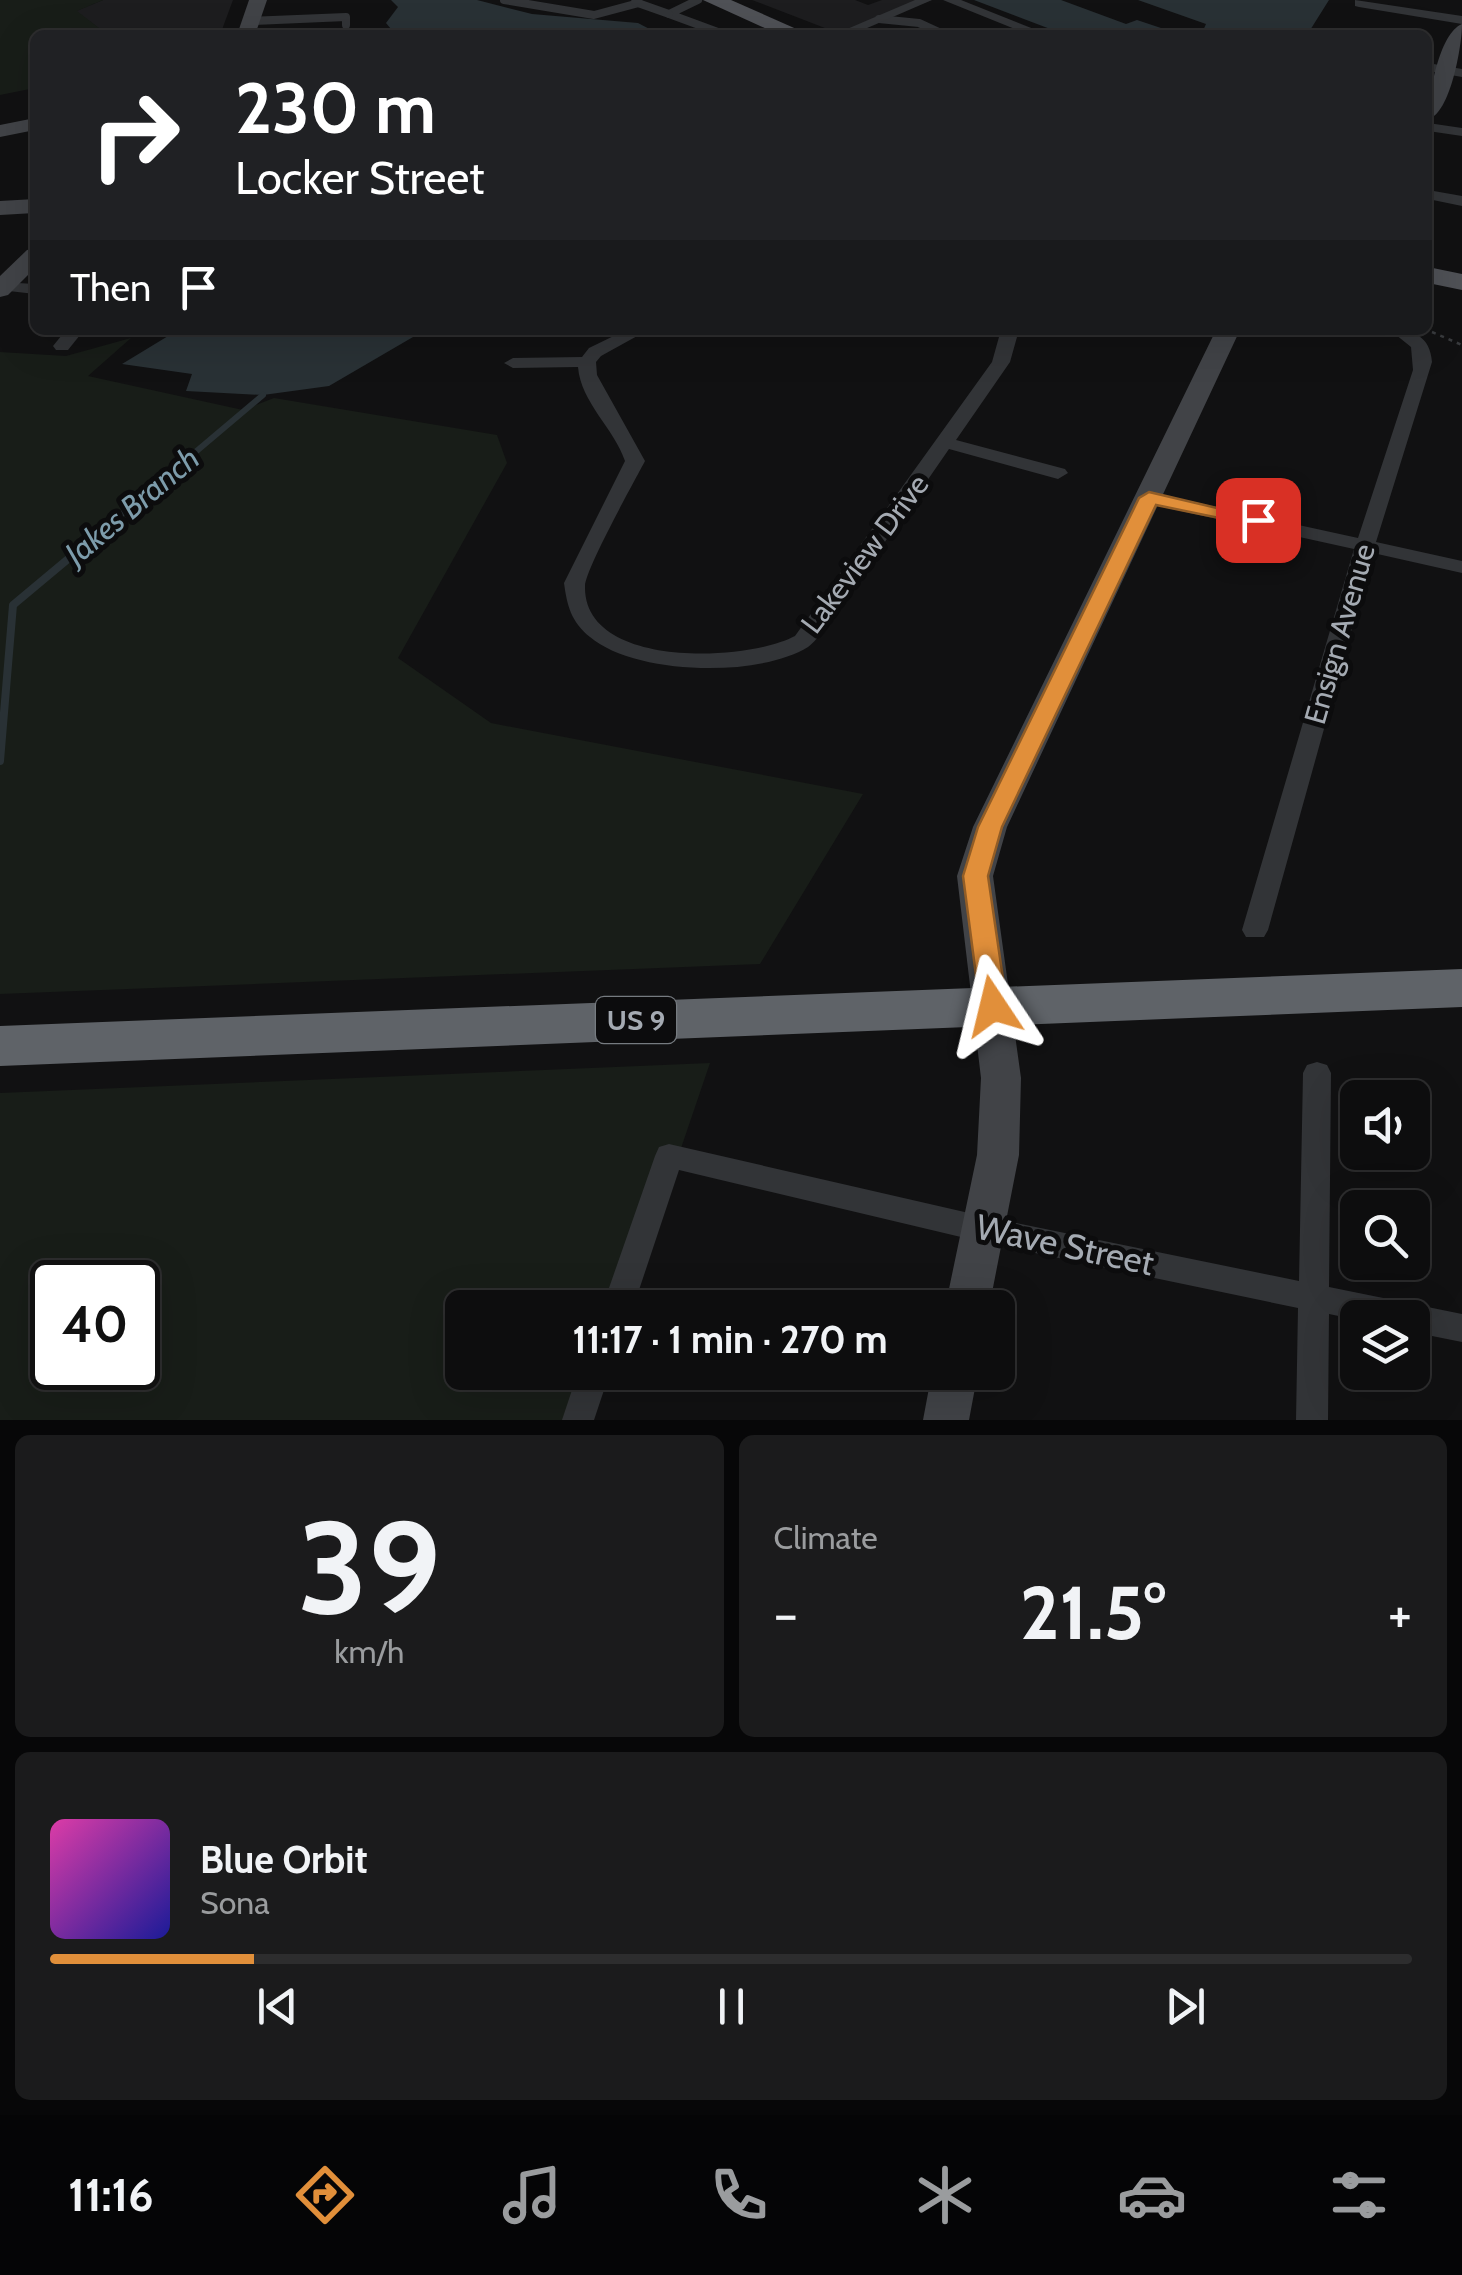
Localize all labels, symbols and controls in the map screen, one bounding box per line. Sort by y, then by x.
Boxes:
text: 230 m [235,65,436,151]
icon: right [70,70,200,200]
text: Locker Street [235,151,484,205]
icon: arrive [171,260,226,315]
text: Then [70,264,151,311]
water label: Jakes Branch [54,438,207,575]
street label: Lakeview Drive [793,467,936,641]
pin [1216,478,1301,563]
icon: arrive [1231,493,1286,548]
street label: Ensign Avenue [1296,540,1383,728]
position arrow [941,954,1045,1058]
road number: US 9 [596,997,676,1043]
map controls [1340,1080,1430,1390]
button: sound [1340,1080,1430,1170]
button: search [1340,1190,1430,1280]
street label: Wave Street [972,1205,1158,1284]
speed limit sign: 40 [30,1260,160,1390]
button: layers [1340,1300,1430,1390]
text: 11:17 · 1 min · 270 m [573,1316,887,1363]
text: 39 [298,1488,441,1646]
text: Climate [774,1518,878,1557]
text: 21.5° [1020,1567,1166,1658]
text: − [774,1580,798,1647]
text: + [1388,1580,1412,1647]
text: km/h [334,1632,404,1671]
text: Blue Orbit [200,1836,368,1883]
text: Sona [200,1883,270,1922]
icon: previous [250,1979,305,2034]
icon: pause [704,1979,759,2034]
icon: next [1158,1979,1213,2034]
icon: directions [290,2160,360,2230]
icon: music [497,2160,567,2230]
icon: phone [704,2160,774,2230]
icon: climate [910,2160,980,2230]
icon: car [1117,2160,1187,2230]
icon: filters [1324,2160,1394,2230]
text: 11:16 [68,2168,153,2222]

